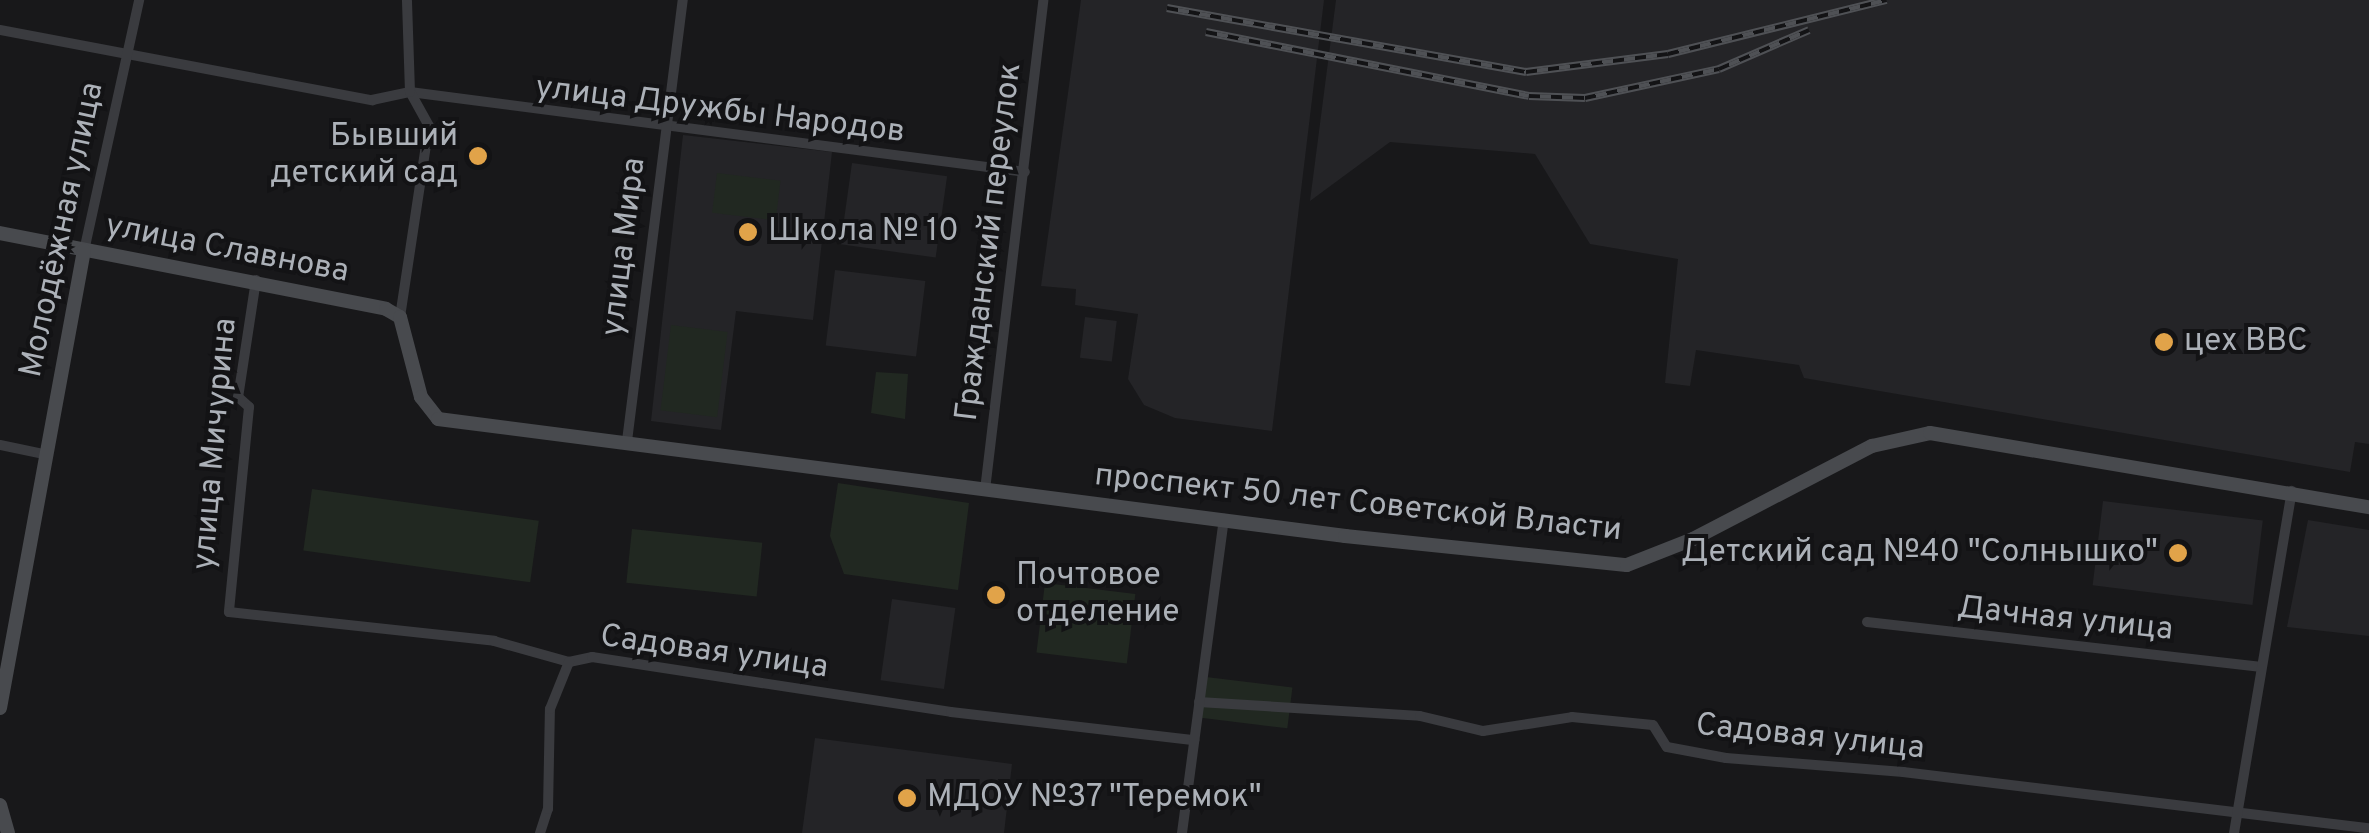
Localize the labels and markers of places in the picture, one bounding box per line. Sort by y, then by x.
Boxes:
place label: Бывший детский сад [270,119,458,194]
marker: Бывший детский сад [467,145,489,167]
place label: Школа № 10 [768,213,959,251]
marker: Школа № 10 [737,221,759,243]
place label: цех ВВС [2184,323,2308,361]
marker: цех ВВС [2153,331,2175,353]
place label: Детский сад №40 "Солнышко" [1681,534,2158,572]
marker: Детский сад №40 "Солнышко" [2167,542,2189,564]
place label: Почтовое отделение [1016,558,1179,633]
marker: Почтовое отделение [985,584,1007,606]
place label: МДОУ №37 "Теремок" [927,779,1264,817]
marker: МДОУ №37 "Теремок" [896,787,918,809]

